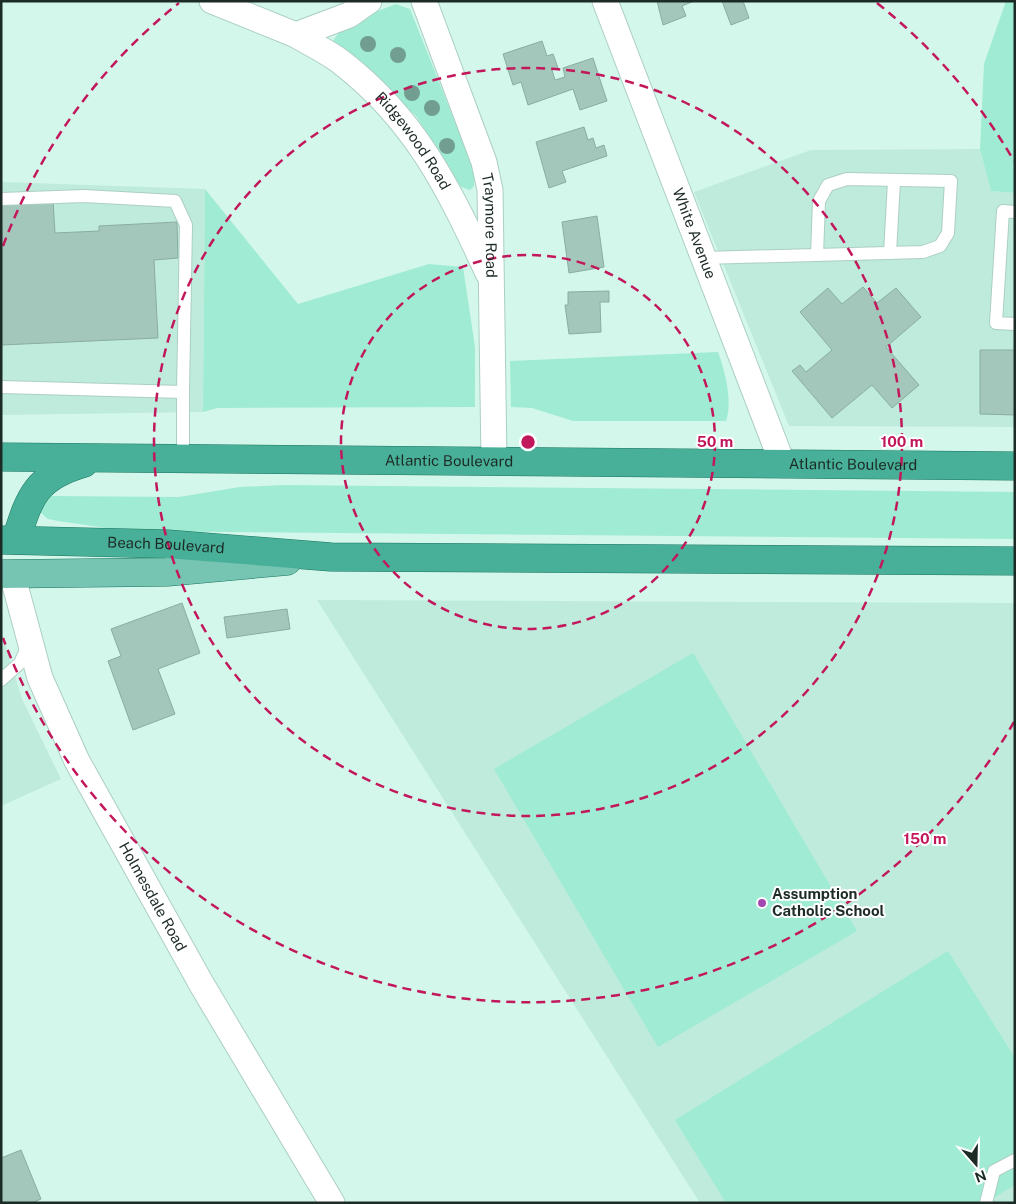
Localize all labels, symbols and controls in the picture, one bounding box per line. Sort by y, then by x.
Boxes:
street label: Ridgewood Road [372,88,454,193]
street label: Traymore Road [479,172,500,278]
street label: White Avenue [670,185,720,281]
centre of rings [519,433,537,451]
text: 50 m [697,433,733,450]
text: 100 m [881,433,923,450]
street label: Atlantic Boulevard [385,451,513,470]
street label: Atlantic Boulevard [789,455,917,473]
street label: Beach Boulevard [107,534,225,557]
text: 150 m [903,830,947,847]
street label: Holmesdale Road [116,839,190,954]
place label: Assumption Catholic School [772,885,885,919]
marker: Assumption Catholic School [756,897,768,909]
north arrow [951,1139,1001,1189]
text: N [973,1167,988,1186]

